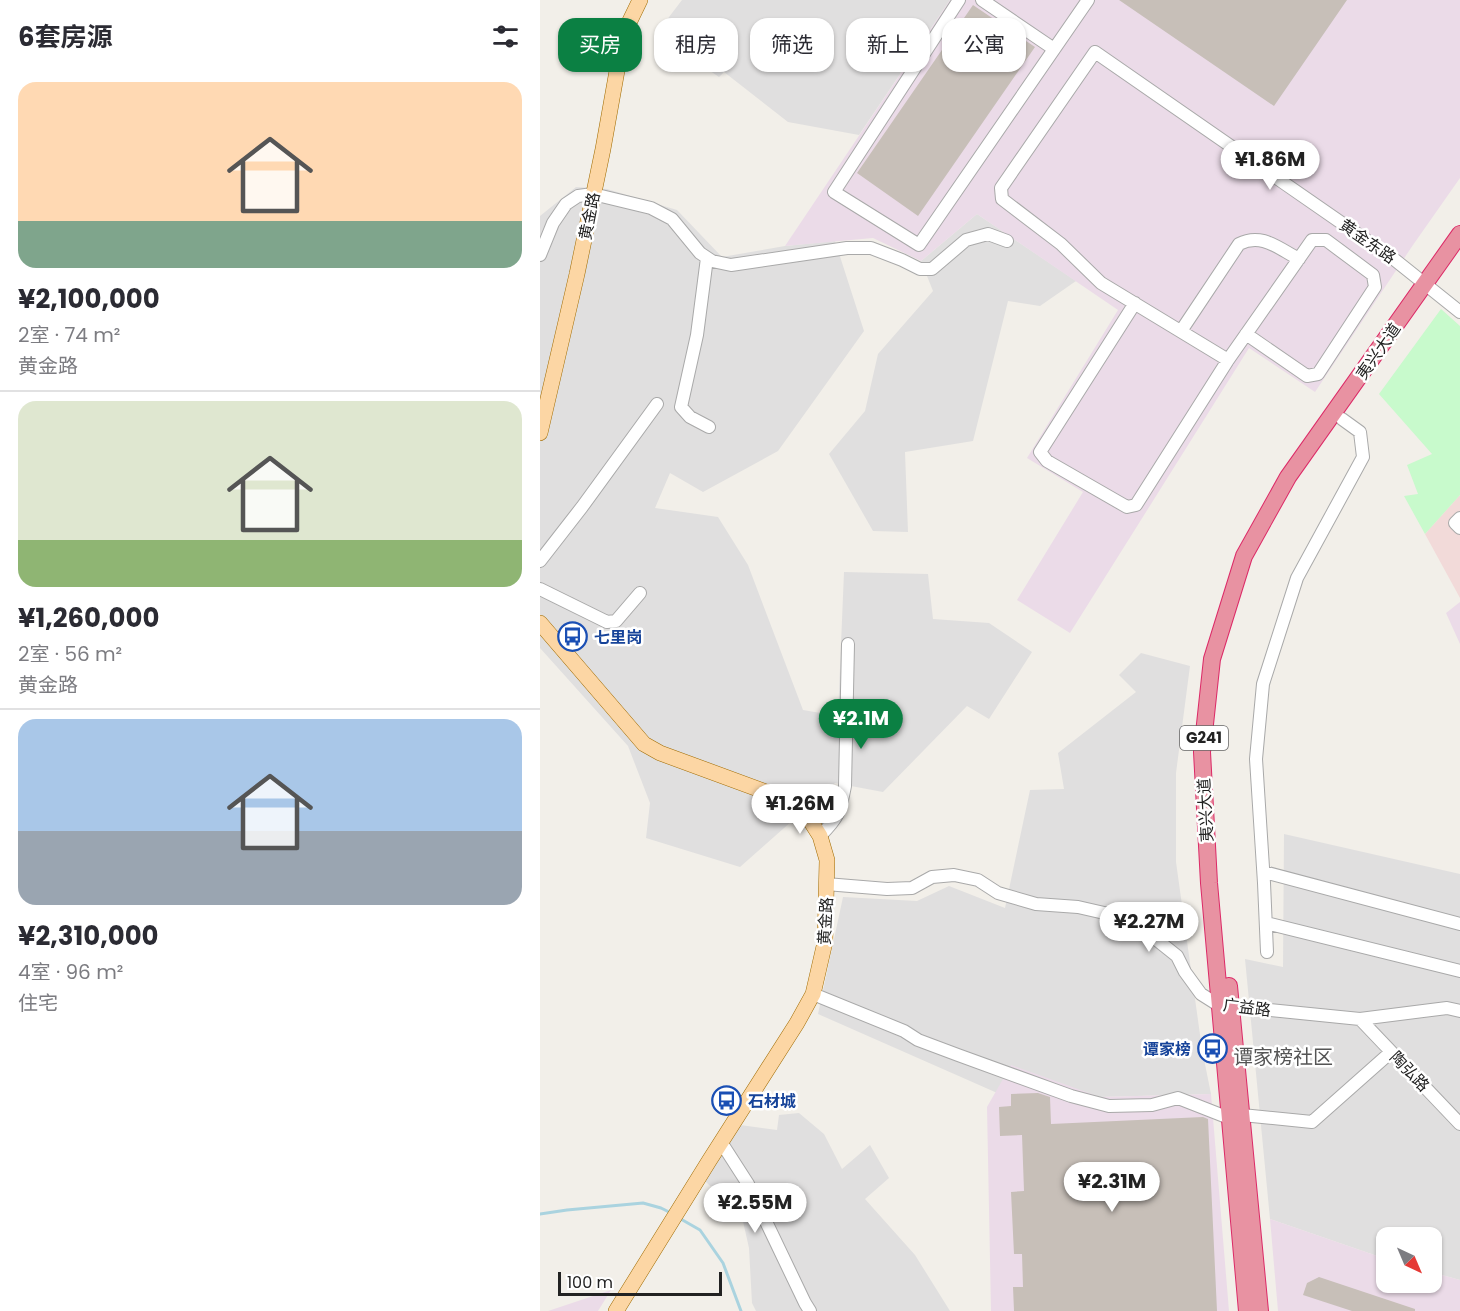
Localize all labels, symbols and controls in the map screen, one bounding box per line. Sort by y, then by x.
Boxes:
chip: 买房 [558,18,642,72]
chip: 租房 [654,18,738,72]
chip: 筛选 [750,18,834,72]
chip: 新上 [846,18,930,72]
chip: 公寓 [942,18,1026,72]
text: 6套房源 [18,19,113,55]
icon: filters [489,20,522,53]
icon: home [216,121,324,229]
pin: ¥1.86M [1221,140,1319,191]
text: ¥1.86M [1235,145,1305,173]
street label: 黄金路 [574,190,605,242]
street label: 黄金东路 [1335,214,1401,269]
text: ¥2,100,000 [18,281,160,317]
street label: 夷兴大道 [1351,318,1406,384]
text: 2室 · 74 m² [18,321,120,349]
text: 黄金路 [18,352,78,380]
icon: home [216,440,324,548]
text: ¥1,260,000 [18,600,159,636]
bus stop icon: 七里岗 [557,621,589,653]
place label: 七里岗 [594,626,642,649]
text: 2室 · 56 m² [18,640,122,668]
text: 黄金路 [18,671,78,699]
pin: ¥2.1M [819,699,903,750]
text: ¥2.1M [833,704,889,732]
road number: G241 [1180,726,1228,750]
icon: home [216,758,324,866]
street label: 夷兴大道 [1192,777,1219,843]
pin: ¥1.26M [751,784,849,835]
text: ¥1.26M [765,789,835,817]
street label: 黄金路 [813,896,838,946]
pin: ¥2.27M [1100,902,1198,953]
text: ¥2.27M [1114,907,1184,935]
text: ¥2,310,000 [18,918,159,954]
text: 4室 · 96 m² [18,958,123,986]
text: 住宅 [18,989,58,1017]
street label: 广益路 [1222,993,1272,1022]
bus stop icon: 谭家榜 [1196,1033,1228,1065]
place label: 谭家榜 [1143,1038,1191,1061]
district label: 谭家榜社区 [1233,1043,1333,1071]
street label: 陶弘路 [1385,1046,1435,1097]
bus stop icon: 石材城 [711,1085,743,1117]
place label: 石材城 [748,1090,796,1113]
pin: ¥2.31M [1063,1162,1161,1213]
text: ¥2.31M [1078,1167,1146,1195]
pin: ¥2.55M [706,1183,804,1234]
text: ¥2.55M [718,1188,792,1216]
north arrow [1376,1227,1442,1293]
map controls [1376,1227,1442,1293]
scale bar [558,1269,722,1296]
text: 100 m [567,1271,613,1294]

